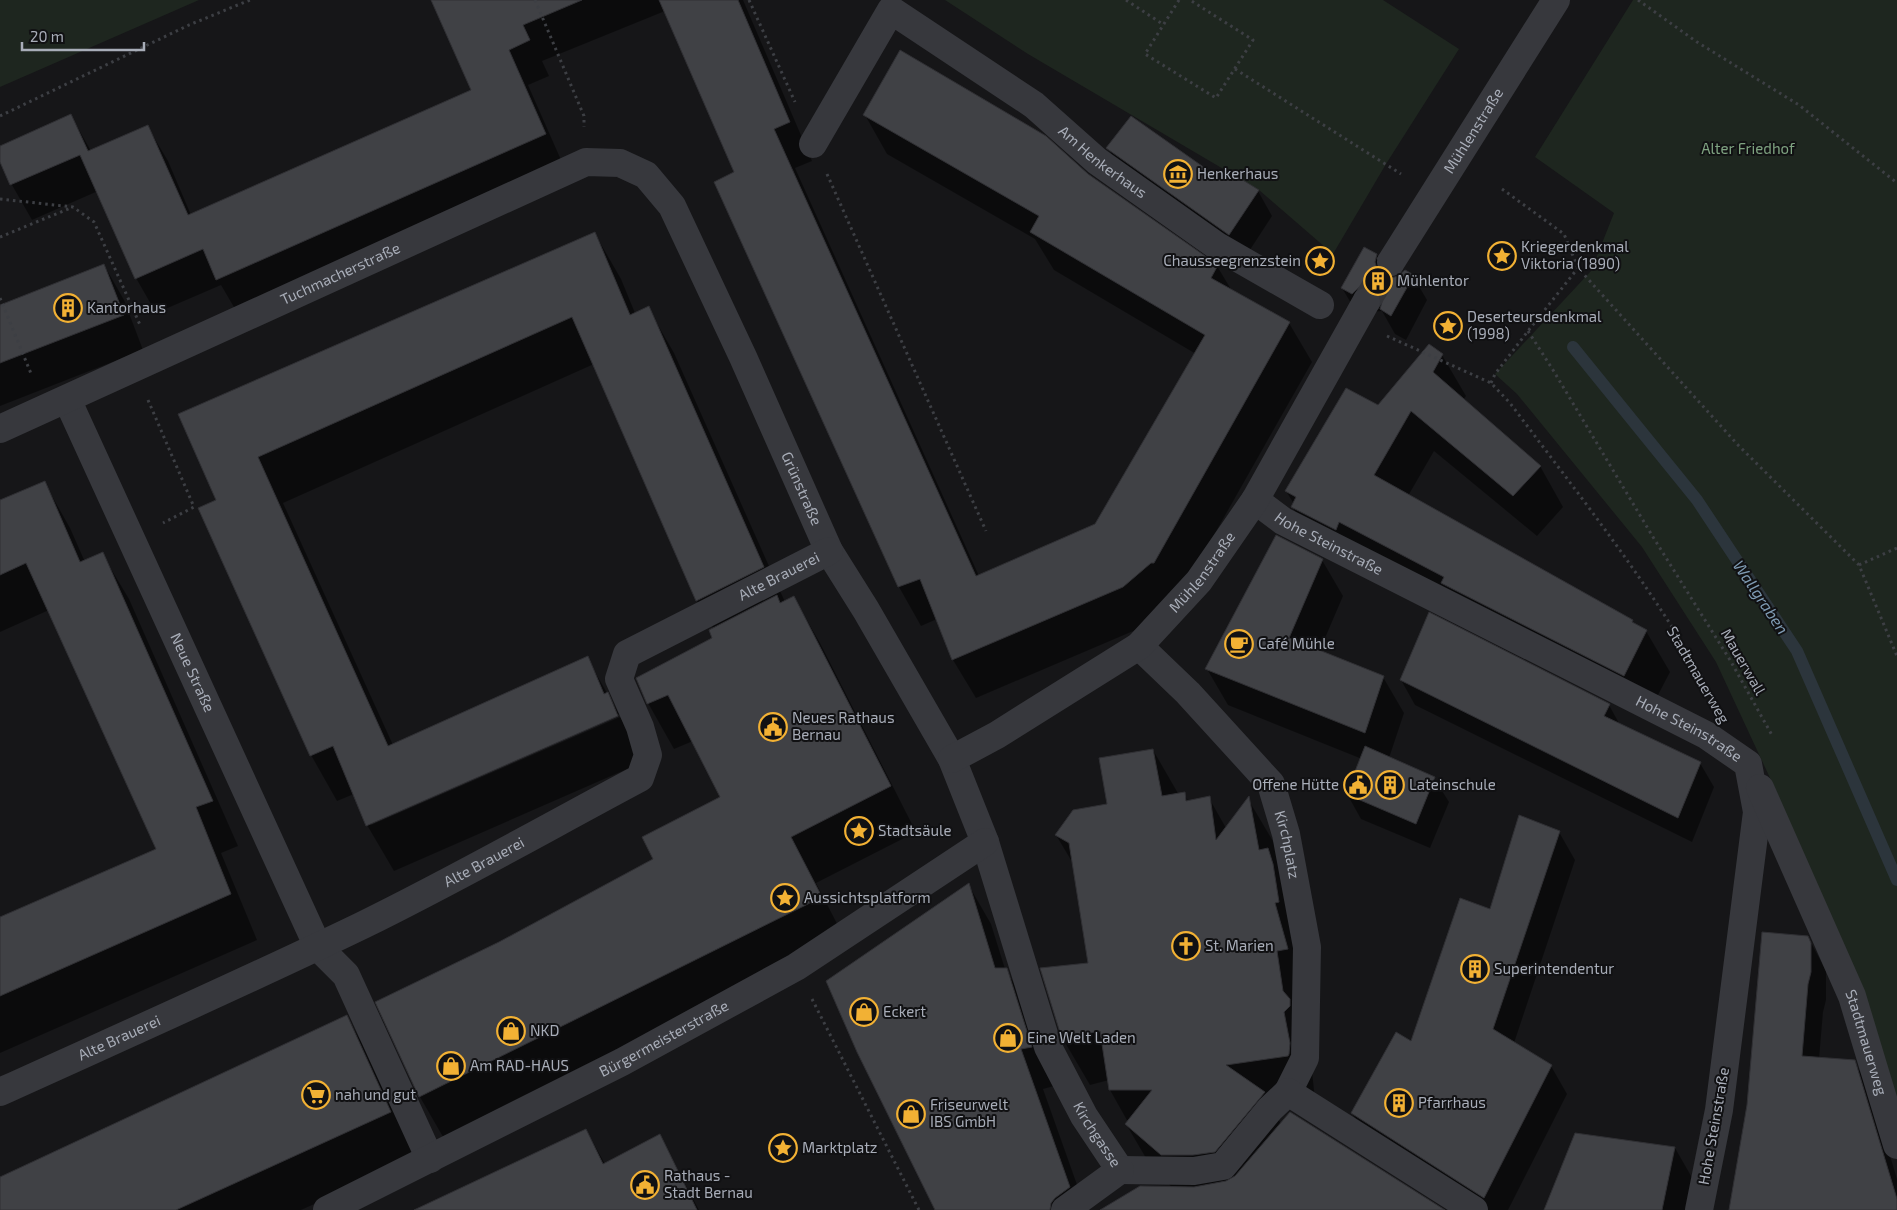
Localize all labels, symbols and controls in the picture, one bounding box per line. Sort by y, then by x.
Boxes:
scale bar [22,20,145,52]
text: 20 m [30,27,64,45]
street label: Mühlenstraße [1439,84,1506,176]
street label: Am Henkerhaus [1055,121,1151,201]
park label: Alter Friedhof [1701,139,1795,157]
museum icon: Henkerhaus [1163,159,1193,189]
place label: Henkerhaus [1197,164,1278,182]
place label: Kriegerdenkmal Viktoria (1890) [1521,237,1629,272]
street label: Tuchmacherstraße [277,238,403,308]
place icon: Kriegerdenkmal Viktoria (1890) [1487,241,1517,271]
place icon: Chausseegrenzstein [1305,246,1335,276]
place label: Chausseegrenzstein [1163,251,1301,269]
building icon: Mühlentor [1363,266,1393,296]
place label: Mühlentor [1397,271,1469,289]
building icon: Kantorhaus [53,293,83,323]
place label: Kantorhaus [87,298,166,316]
place label: Deserteursdenkmal (1998) [1467,307,1602,342]
place icon: Deserteursdenkmal (1998) [1433,311,1463,341]
street label: Grünstraße [778,449,826,528]
street label: Hohe Steinstraße [1271,508,1386,578]
street label: Mühlenstraße [1165,528,1238,616]
street label: Alte Brauerei [735,547,822,604]
water label: Wallgraben [1730,556,1793,637]
street label: Stadtmauerweg [1664,623,1734,727]
street label: Mauerwall [1718,625,1770,698]
cafe icon: Café Mühle [1224,629,1254,659]
street label: Neue Straße [167,630,219,715]
place label: Café Mühle [1258,634,1335,652]
street label: Hohe Steinstraße [1633,691,1746,765]
place label: Neues Rathaus Bernau [792,708,895,743]
public building icon: Neues Rathaus Bernau [758,712,788,742]
public building icon: Offene Hütte [1343,770,1373,800]
building icon: Lateinschule [1375,770,1405,800]
place label: Offene Hütte [1252,775,1339,793]
place label: Lateinschule [1409,775,1496,793]
street label: Kirchplatz [1271,808,1304,880]
place icon: Stadtsäule [844,816,874,846]
place label: Stadtsäule [878,821,952,839]
street label: Alte Brauerei [440,832,527,890]
place icon: Aussichtsplatform [770,883,800,913]
place label: Aussichtsplatform [804,888,931,906]
church icon: St. Marien [1171,931,1201,961]
place label: St. Marien [1205,936,1274,954]
building icon: Superintendentur [1460,954,1490,984]
place label: Superintendentur [1494,959,1614,977]
street label: Stadtmauerweg [1842,986,1892,1098]
street label: Bürgermeisterstraße [596,996,731,1080]
shop icon: Eckert [849,997,879,1027]
place label: Eckert [883,1002,926,1020]
street label: Alte Brauerei [75,1011,163,1064]
shop icon: NKD [496,1016,526,1046]
place label: NKD [530,1021,559,1039]
shop icon: Eine Welt Laden [993,1023,1023,1053]
place label: Eine Welt Laden [1027,1028,1136,1046]
shop icon: Am RAD-HAUS [436,1051,466,1081]
place label: Am RAD-HAUS [470,1056,569,1074]
street label: Hohe Steinstraße [1694,1066,1732,1186]
supermarket icon: nah und gut [301,1080,331,1110]
place label: nah und gut [335,1085,416,1103]
building icon: Pfarrhaus [1384,1088,1414,1118]
place label: Pfarrhaus [1418,1093,1486,1111]
place label: Friseurwelt IBS GmbH [930,1095,1009,1130]
street label: Kirchgasse [1070,1098,1125,1170]
shop icon: Friseurwelt IBS GmbH [896,1099,926,1129]
place icon: Marktplatz [768,1133,798,1163]
place label: Marktplatz [802,1138,878,1156]
place label: Rathaus - Stadt Bernau [664,1166,753,1201]
public building icon: Rathaus - Stadt Bernau [630,1170,660,1200]

